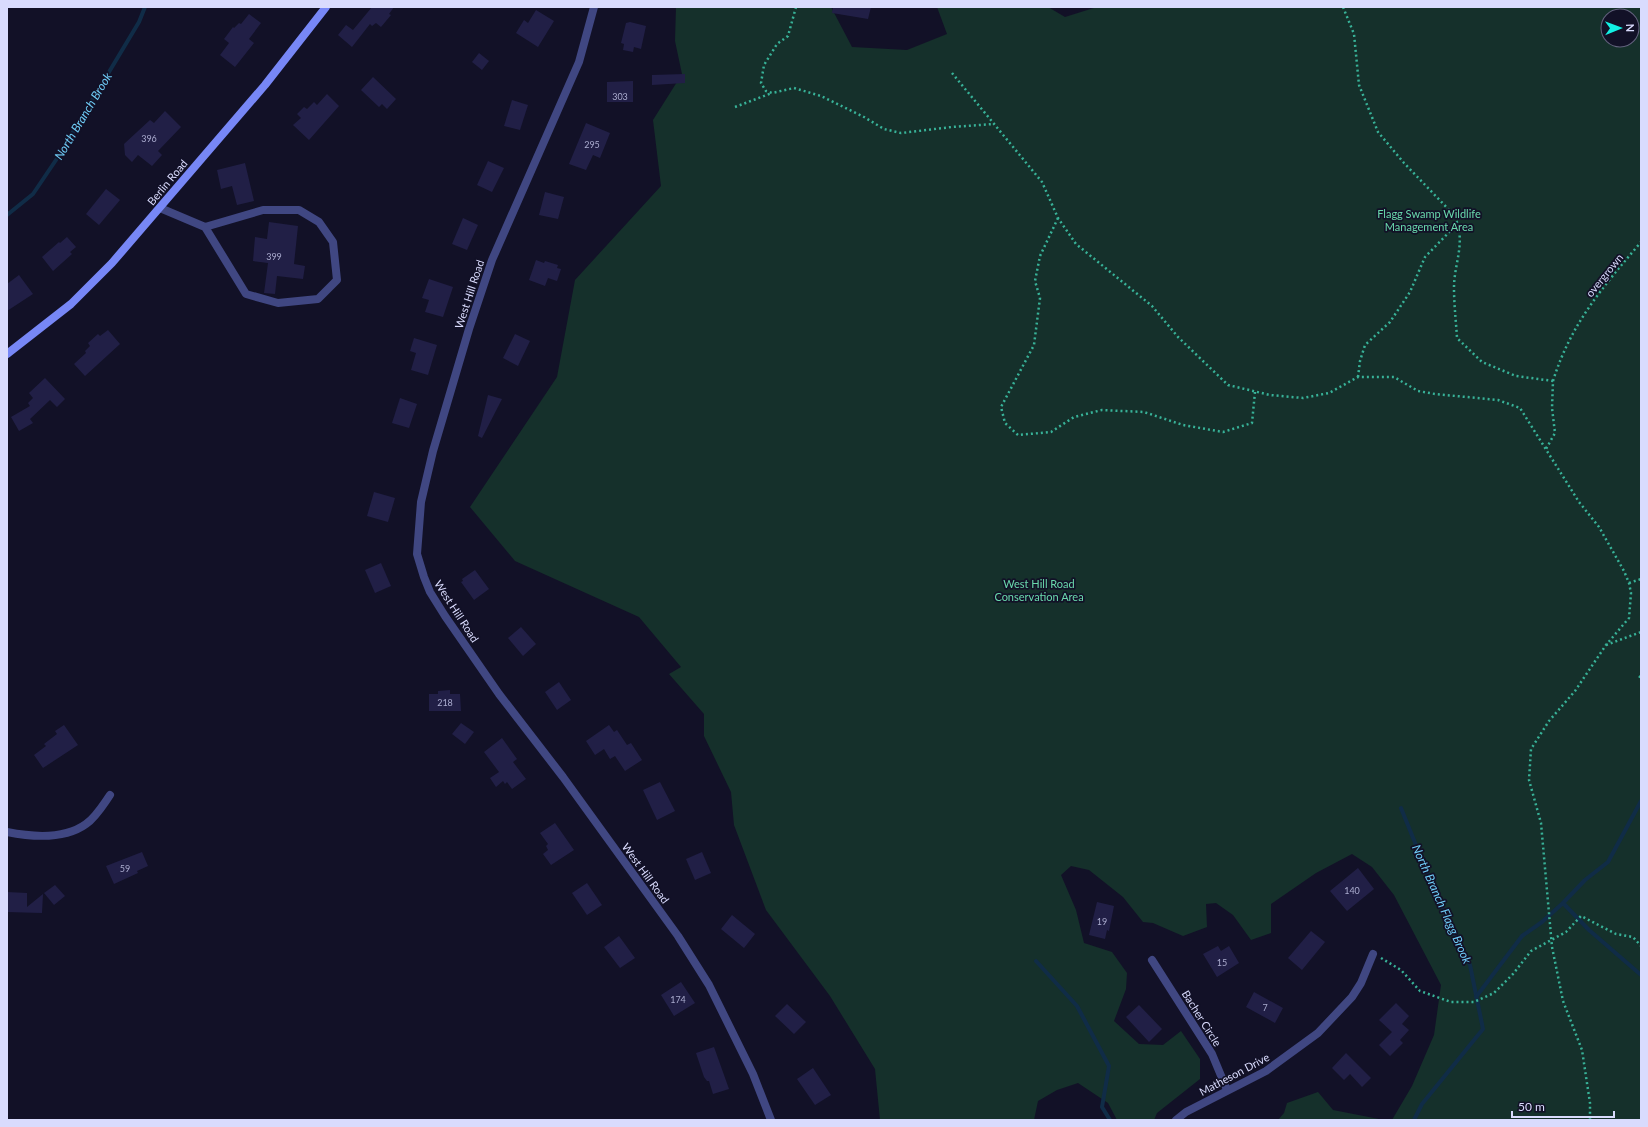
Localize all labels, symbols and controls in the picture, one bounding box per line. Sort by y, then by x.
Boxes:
north arrow [1600,8,1640,48]
text: N [1624,23,1637,32]
water label: North Branch Brook [51,69,115,162]
house number: 303 [612,91,628,102]
house number: 396 [141,133,157,144]
house number: 295 [584,139,600,150]
street label: Berlin Road [144,157,190,207]
park label: Flagg Swamp Wildlife Management Area [1377,207,1481,233]
house number: 399 [266,251,282,262]
street label: overgrown [1583,251,1625,299]
street label: West Hill Road [452,258,486,330]
street label: West Hill Road [432,577,482,645]
park label: West Hill Road Conservation Area [994,577,1084,603]
house number: 218 [437,697,453,708]
street label: West Hill Road [620,840,672,906]
water label: North Branch Flagg Brook [1409,842,1475,966]
house number: 59 [120,863,130,874]
house number: 140 [1344,885,1360,896]
house number: 19 [1097,916,1107,927]
house number: 15 [1217,957,1227,968]
street label: Bacher Circle [1180,988,1224,1049]
house number: 174 [670,994,686,1005]
house number: 7 [1262,1002,1268,1013]
street label: Matheson Drive [1197,1050,1271,1098]
scale bar [1512,1093,1614,1119]
text: 50 m [1518,1099,1545,1114]

